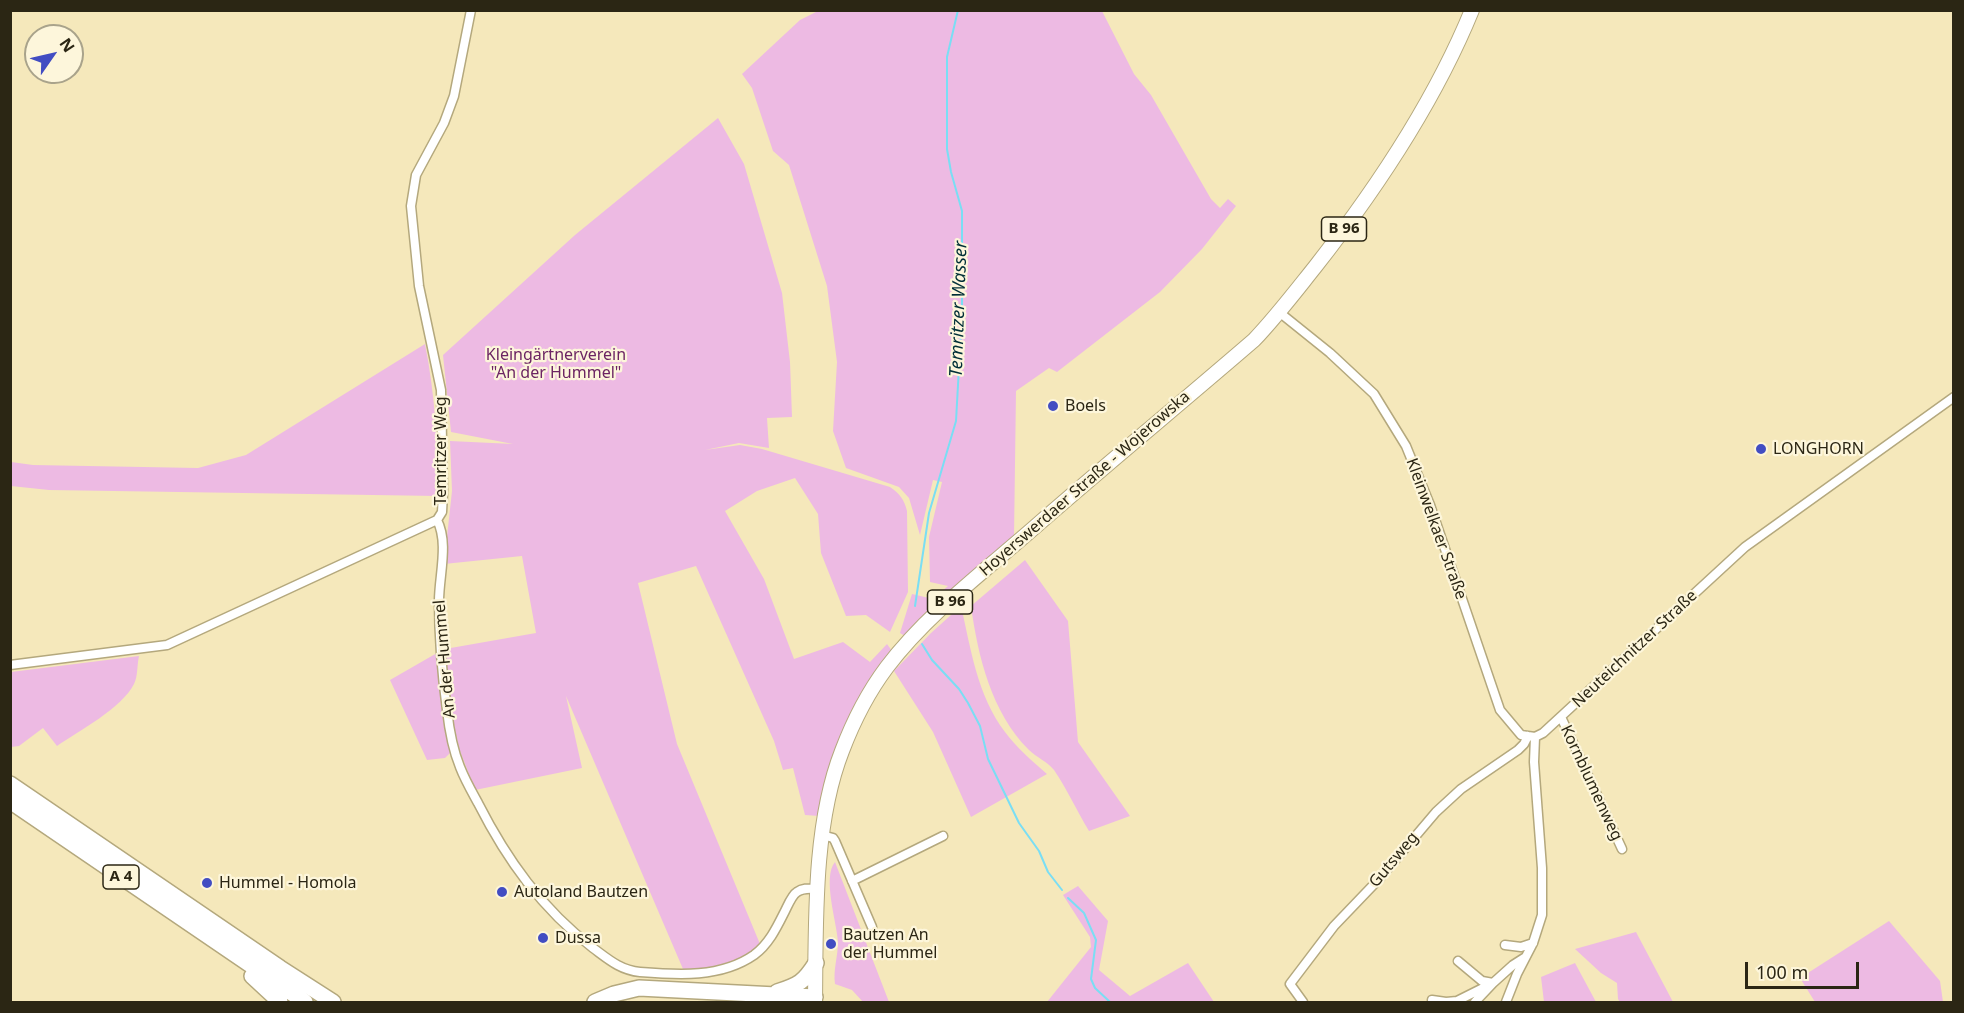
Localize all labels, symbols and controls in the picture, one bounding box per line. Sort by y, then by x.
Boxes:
north arrow [24,24,84,84]
text: N [55,34,80,57]
road number: B 96 [1322,217,1366,241]
water label: Temritzer Wasser [946,241,972,377]
park label: Kleingärtnerverein "An der Hummel" [486,345,626,383]
street label: Hoyerswerdaer Straße - Wojerowska [976,387,1194,581]
street label: Temritzer Weg [431,396,451,506]
place label: Boels [1065,396,1106,416]
marker: Boels [1046,399,1060,413]
place label: LONGHORN [1773,439,1864,459]
marker: LONGHORN [1754,442,1768,456]
street label: Kleinwelkaer Straße [1401,456,1471,602]
street label: Neuteichnitzer Straße [1569,586,1701,712]
road number: B 96 [928,590,972,614]
street label: An der Hummel [430,599,460,719]
street label: Kornblumenweg [1556,722,1626,844]
street label: Gutsweg [1365,828,1423,892]
road number: A 4 [103,865,139,889]
place label: Hummel - Homola [219,873,357,893]
marker: Hummel - Homola [200,876,214,890]
place label: Autoland Bautzen [514,882,648,902]
marker: Autoland Bautzen [495,885,509,899]
place label: Bautzen An der Hummel [843,925,937,963]
place label: Dussa [555,928,601,948]
marker: Dussa [536,931,550,945]
marker: Bautzen An der Hummel [824,937,838,951]
scale bar [1748,950,1862,988]
text: 100 m [1756,960,1808,984]

